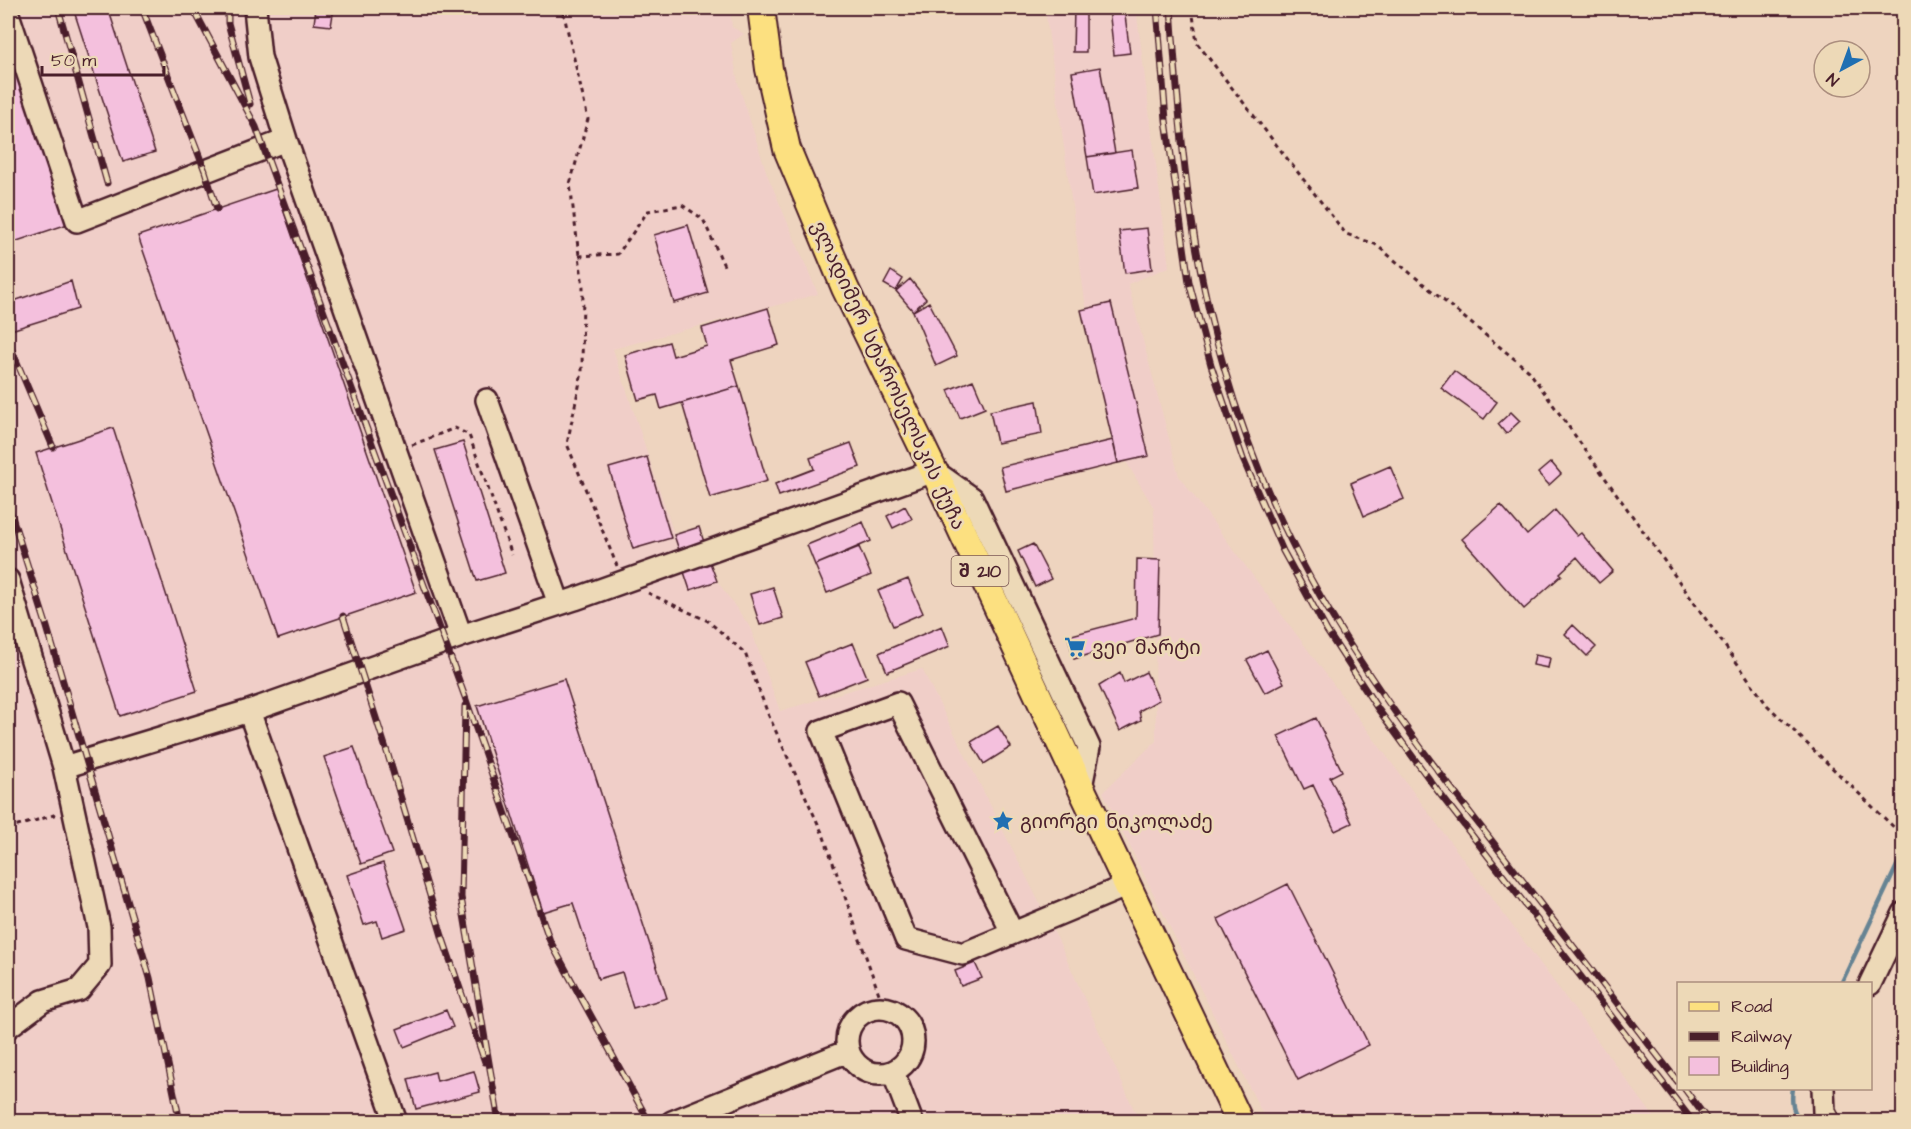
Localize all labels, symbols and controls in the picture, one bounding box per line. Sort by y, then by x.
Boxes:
scale bar [42,39,164,77]
north arrow [1812,39,1872,99]
text: 50 m [51,48,96,73]
text: N [1822,68,1844,91]
street label: ვლადიმერ სტაროსელსკის ქუჩა [804,216,972,535]
road number: შ 210 [952,556,1008,586]
place label: ვეი მარტი [1092,634,1201,662]
supermarket icon: ვეი მარტი [1063,635,1087,659]
place label: გიორგი ნიკოლაძე [1020,808,1213,836]
place icon: გიორგი ნიკოლაძე [991,809,1015,833]
legend [1677,982,1872,1090]
text: Road [1731,994,1772,1019]
text: Railway [1731,1024,1792,1050]
text: Building [1731,1054,1789,1080]

